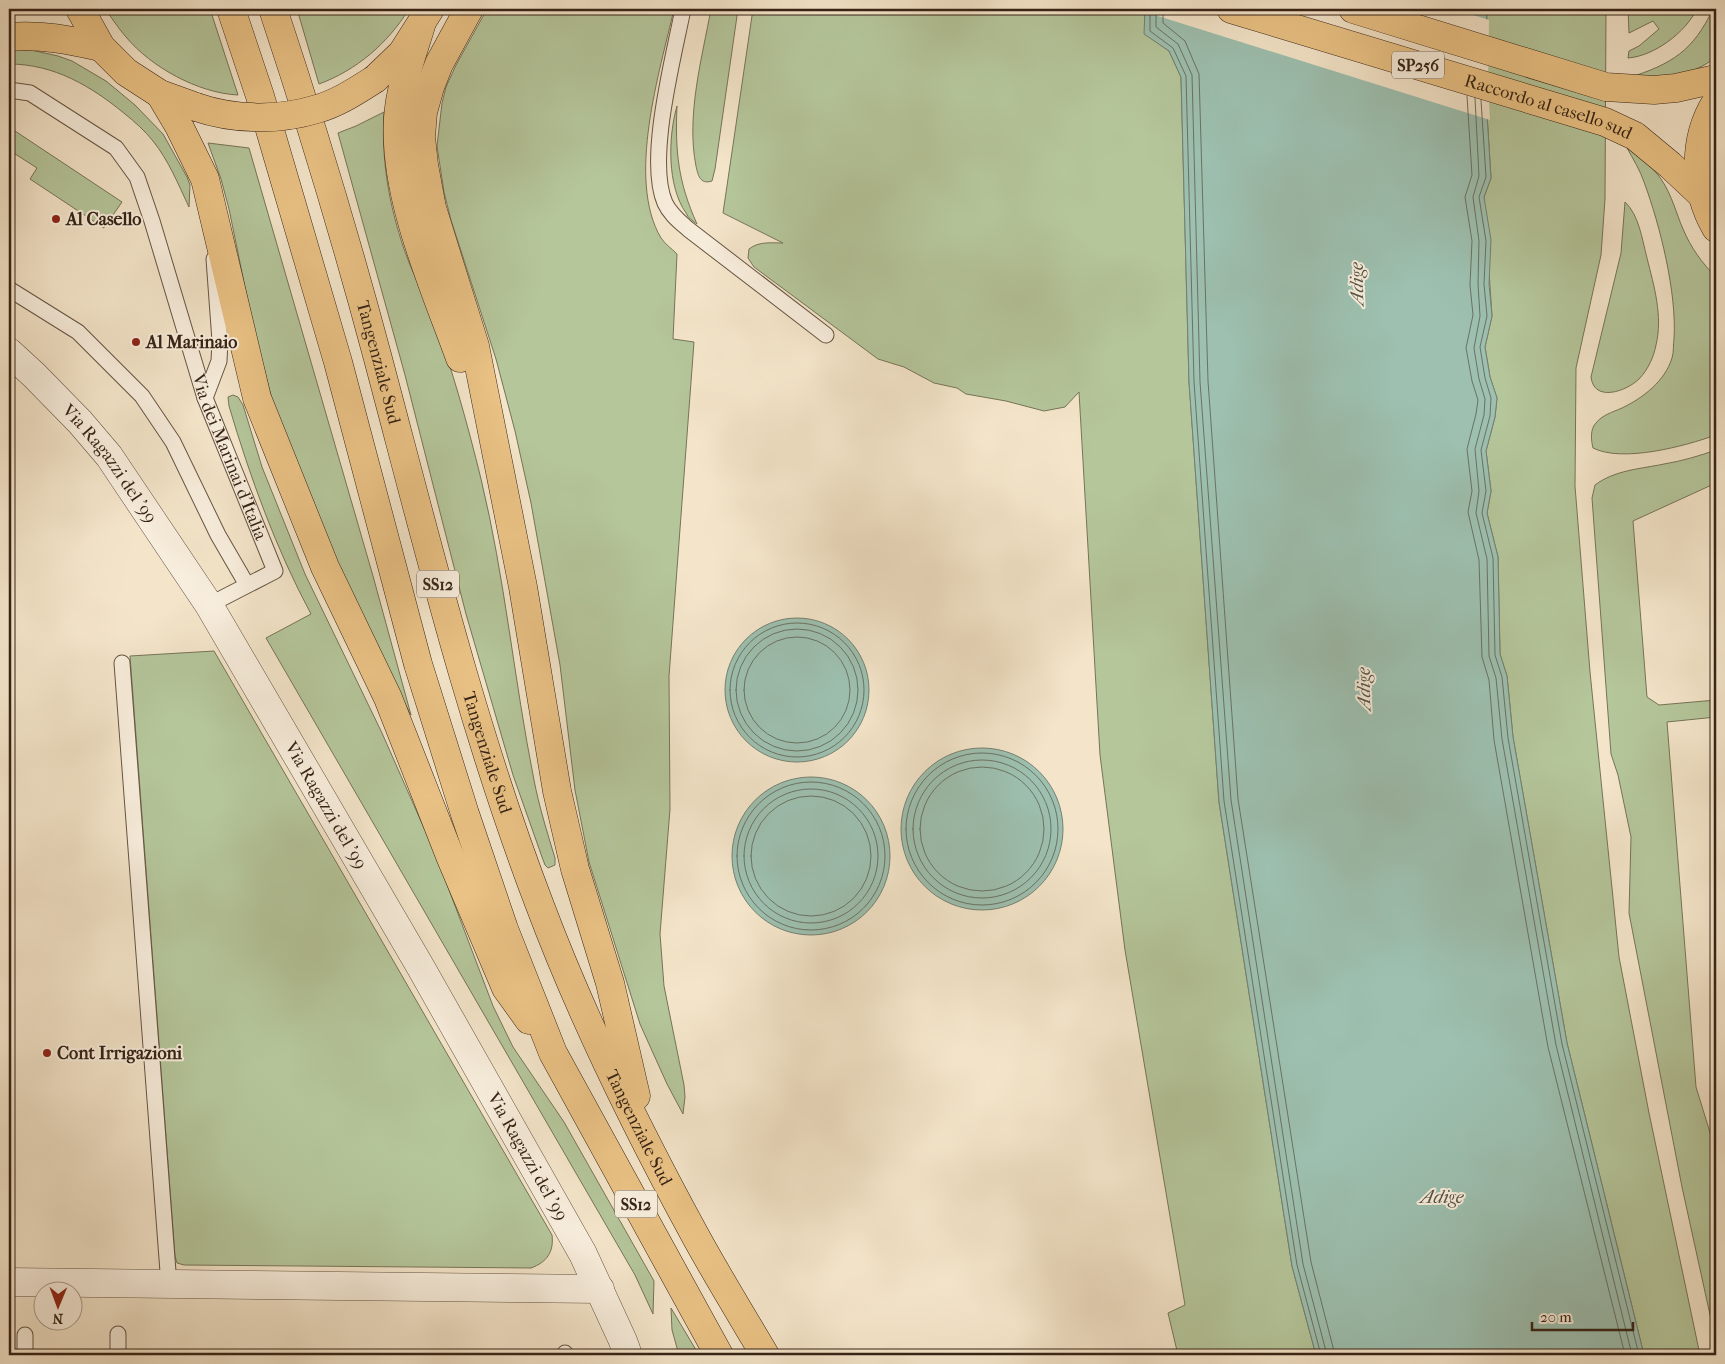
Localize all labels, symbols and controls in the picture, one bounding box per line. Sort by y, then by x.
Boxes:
road number: SP256 [1392,52,1444,78]
street label: Raccordo al casello sud [1462,70,1636,144]
place label: Al Casello [65,209,141,230]
marker: Al Casello [50,213,62,225]
water label: Adige [1346,261,1368,308]
street label: Tangenziale Sud [352,298,405,427]
place label: Al Marinaio [145,332,237,353]
marker: Al Marinaio [130,336,142,348]
street label: Via dei Marinai d'Italia [188,370,272,543]
street label: Via Ragazzi del '99 [57,399,162,527]
road number: SS12 [417,570,459,598]
water label: Adige [1353,666,1375,713]
street label: Tangenziale Sud [458,689,517,816]
street label: Via Ragazzi del '99 [280,737,372,873]
place label: Cont Irrigazioni [57,1043,183,1064]
marker: Cont Irrigazioni [41,1047,53,1059]
street label: Tangenziale Sud [601,1066,677,1189]
street label: Via Ragazzi del '99 [483,1088,573,1225]
water label: Adige [1419,1186,1465,1208]
road number: SS12 [615,1190,657,1218]
north arrow [32,1282,82,1332]
scale bar [1532,1299,1634,1331]
text: 20 m [1540,1308,1572,1326]
text: N [52,1310,63,1327]

